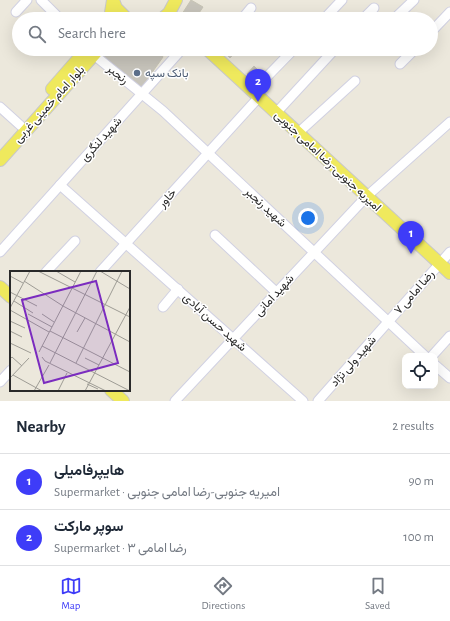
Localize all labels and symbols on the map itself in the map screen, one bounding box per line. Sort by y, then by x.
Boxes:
street label: رنجبر [103,61,131,88]
street label: بلوار امام خمینی غربی [11,63,88,146]
place label: بانک سپه [145,67,188,81]
marker: بانک سپه [132,68,142,78]
pin: 2 [245,69,271,102]
street label: امیریه جنوبی-رضا امامی جنوبی [271,109,384,215]
street label: شهید لنگری [78,115,125,165]
street label: شهید رنجبر [241,184,289,231]
street label: خاور [155,186,180,212]
your location [298,208,318,228]
pin: 1 [398,221,424,254]
street label: رضا امامی ۷ [392,268,438,318]
inset map [10,271,130,391]
street label: شهید امانی [252,272,297,319]
street label: شهید حسن آبادی [180,291,249,355]
street label: شهید ولی نژاد [328,333,380,390]

